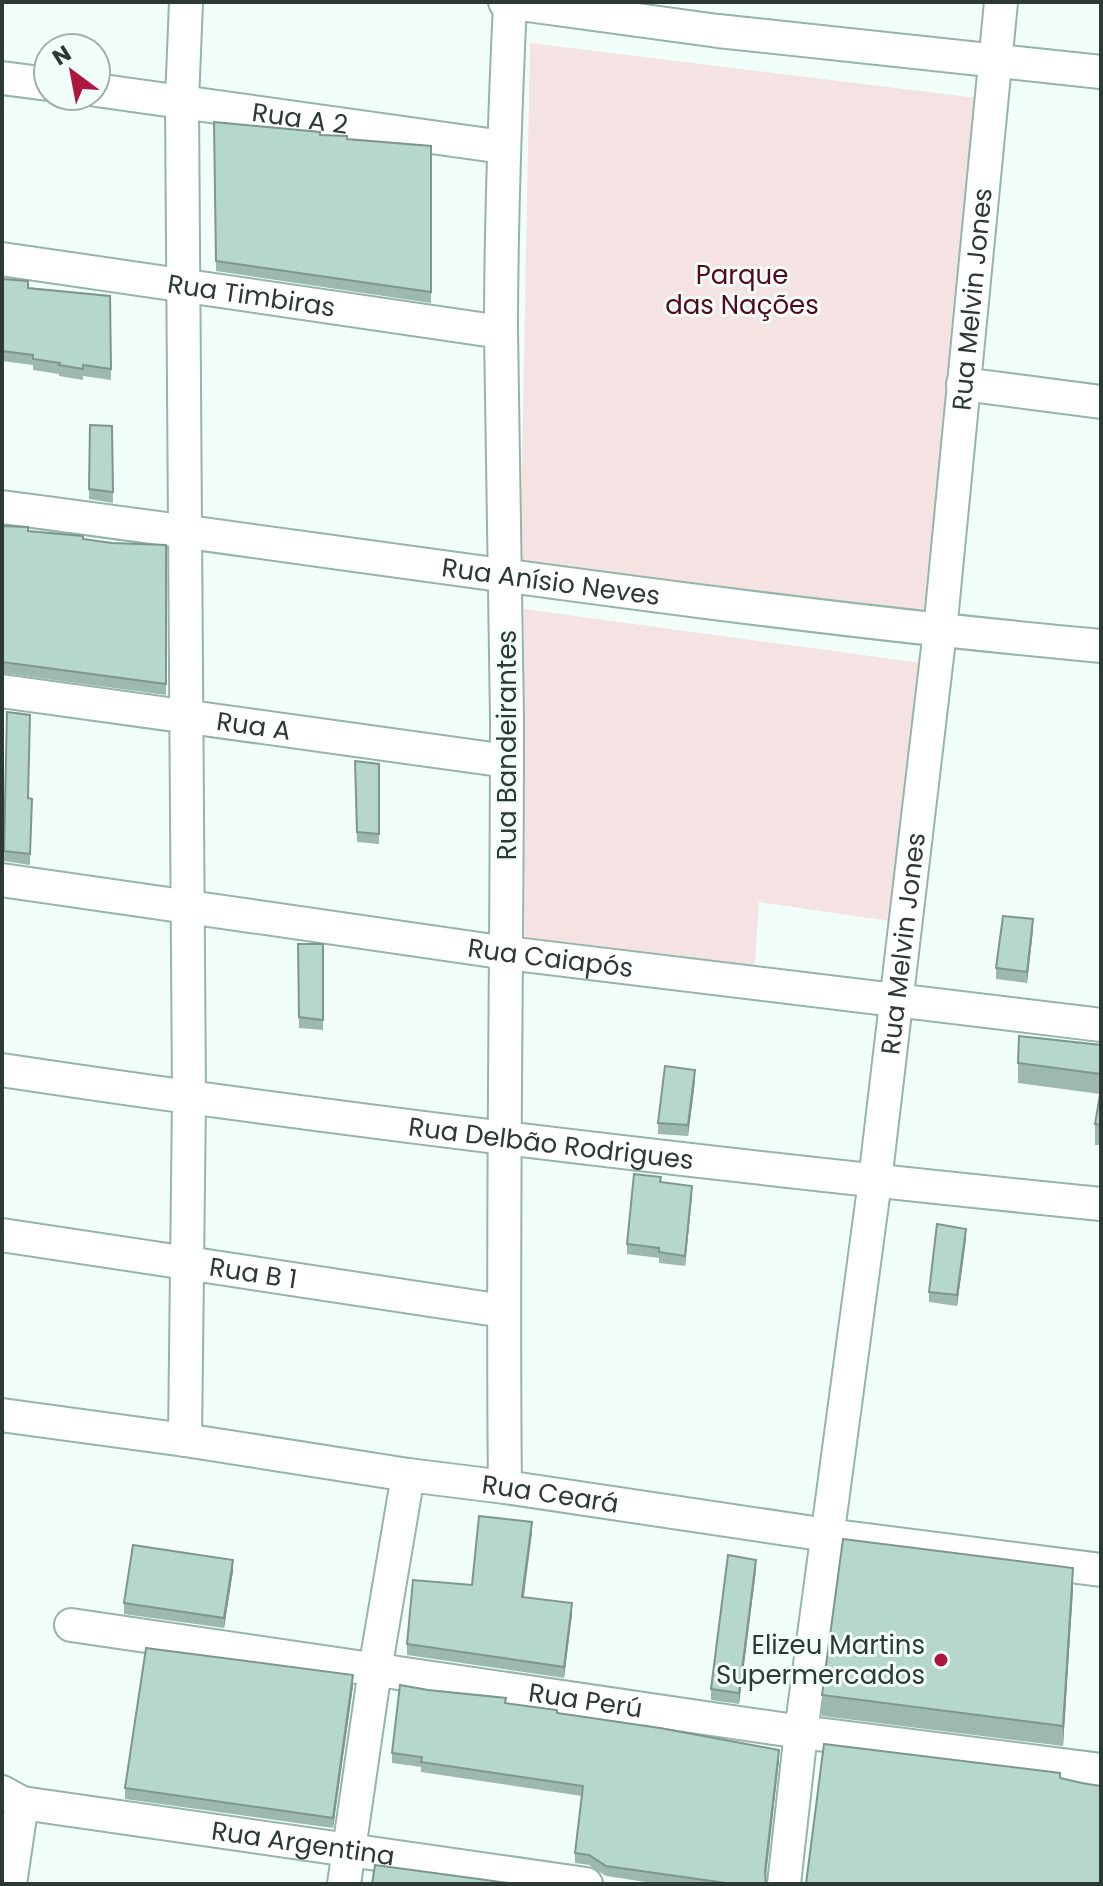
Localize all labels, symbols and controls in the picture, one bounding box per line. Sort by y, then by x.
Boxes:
north arrow [32,32,112,112]
text: N [46,38,77,73]
street label: Rua A 2 [250,94,350,143]
street label: Rua Melvin Jones [943,186,1001,412]
park label: Parque das Nações [665,257,819,323]
street label: Rua Timbiras [165,265,338,326]
street label: Rua Anísio Neves [440,549,662,614]
street label: Rua Bandeirantes [489,630,525,860]
street label: Rua A [214,703,293,749]
street label: Rua Melvin Jones [872,831,934,1057]
street label: Rua Caiapós [465,930,635,986]
street label: Rua Delbão Rodrigues [407,1108,695,1178]
street label: Rua B 1 [207,1249,299,1298]
street label: Rua Ceará [480,1466,621,1522]
place label: Elizeu Martins Supermercados [716,1627,925,1693]
marker: Elizeu Martins Supermercados [932,1651,950,1669]
street label: Rua Perú [526,1674,645,1727]
street label: Rua Argentina [209,1812,397,1874]

